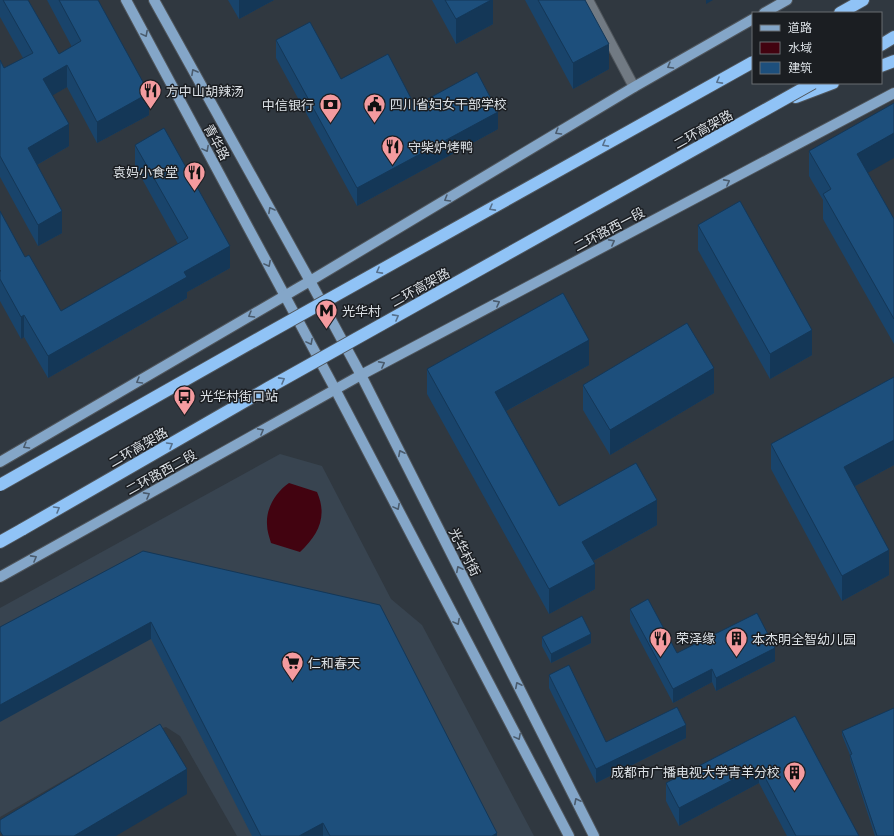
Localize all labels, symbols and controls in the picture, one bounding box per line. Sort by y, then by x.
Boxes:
legend [752,12,882,84]
text: 道路 [788,20,812,35]
one-way arrow [140,30,148,38]
text: 水域 [788,40,812,55]
text: 建筑 [788,60,812,75]
one-way arrow [667,62,674,69]
one-way arrow [192,69,199,76]
one-way arrow [716,76,723,83]
restaurant icon: 方中山胡辣汤 [138,78,164,111]
place label: 方中山胡辣汤 [166,83,244,100]
public building icon: 四川省妇女干部学校 [361,91,387,124]
bank icon: 中信银行 [317,92,343,125]
place label: 四川省妇女干部学校 [390,96,507,113]
place label: 中信银行 [262,97,314,114]
street label: 二环高架路 [671,106,736,153]
street label: 青华路 [200,121,233,163]
one-way arrow [555,128,562,135]
restaurant icon: 守柴炉烤鸭 [379,134,405,167]
place label: 守柴炉烤鸭 [408,139,473,156]
one-way arrow [602,140,610,147]
one-way arrow [202,145,209,152]
restaurant icon: 袁妈小食堂 [181,159,207,192]
place label: 袁妈小食堂 [113,164,178,181]
one-way arrow [723,179,730,186]
one-way arrow [444,194,451,202]
one-way arrow [489,203,496,210]
street label: 二环路西一段 [571,204,648,255]
one-way arrow [269,207,276,214]
one-way arrow [608,240,615,247]
one-way arrow [263,259,270,267]
street label: 二环高架路 [388,264,453,311]
one-way arrow [375,267,383,274]
metro station icon: 光华村 [314,298,340,331]
one-way arrow [493,300,500,308]
place label: 光华村 [342,303,381,320]
one-way arrow [248,311,255,318]
one-way arrow [392,314,399,321]
one-way arrow [305,338,313,345]
one-way arrow [378,361,385,369]
one-way arrow [136,376,143,383]
one-way arrow [278,378,286,385]
bus stop icon: 光华村街口站 [172,383,198,416]
place label: 光华村街口站 [200,388,278,405]
street label: 二环高架路 [106,424,171,471]
one-way arrow [257,428,264,436]
one-way arrow [23,442,30,449]
one-way arrow [166,442,173,449]
street label: 二环路西二段 [123,446,199,499]
one-way arrow [398,450,405,458]
one-way arrow [143,492,151,499]
one-way arrow [392,502,400,510]
one-way arrow [53,507,60,514]
street label: 光华村街 [445,525,484,579]
one-way arrow [30,556,37,563]
one-way arrow [456,566,464,574]
one-way arrow [452,618,460,625]
restaurant icon: 荣泽缘 [647,625,673,658]
building icon: 本杰明全智幼儿园 [724,626,750,659]
place label: 荣泽缘 [676,630,715,647]
place label: 本杰明全智幼儿园 [752,631,856,648]
supermarket icon: 仁和春天 [279,650,305,683]
place label: 仁和春天 [308,655,360,672]
one-way arrow [515,682,523,689]
one-way arrow [513,733,520,740]
building icon: 成都市广播电视大学青羊分校 [782,759,808,792]
place label: 成都市广播电视大学青羊分校 [611,764,780,781]
one-way arrow [574,798,582,805]

